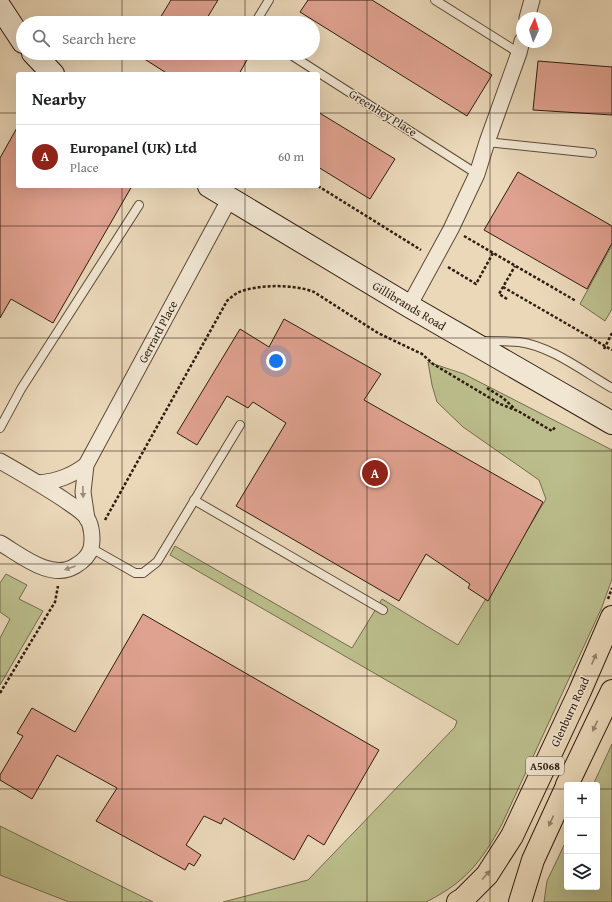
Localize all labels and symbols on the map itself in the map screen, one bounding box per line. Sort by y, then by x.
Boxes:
north arrow [516,12,552,48]
street label: Greenhey Place [346,85,421,140]
street label: Gillibrands Road [369,277,450,335]
street label: Gerrard Place [134,297,181,366]
your location [266,351,286,371]
pin: A [362,458,388,488]
one-way arrow [80,486,86,499]
one-way arrow [64,565,76,571]
one-way arrow [591,654,597,665]
street label: Glenburn Road [546,674,593,749]
one-way arrow [592,720,598,732]
road number: A5068 [526,757,564,775]
one-way arrow [548,816,554,827]
one-way arrow [481,869,490,880]

